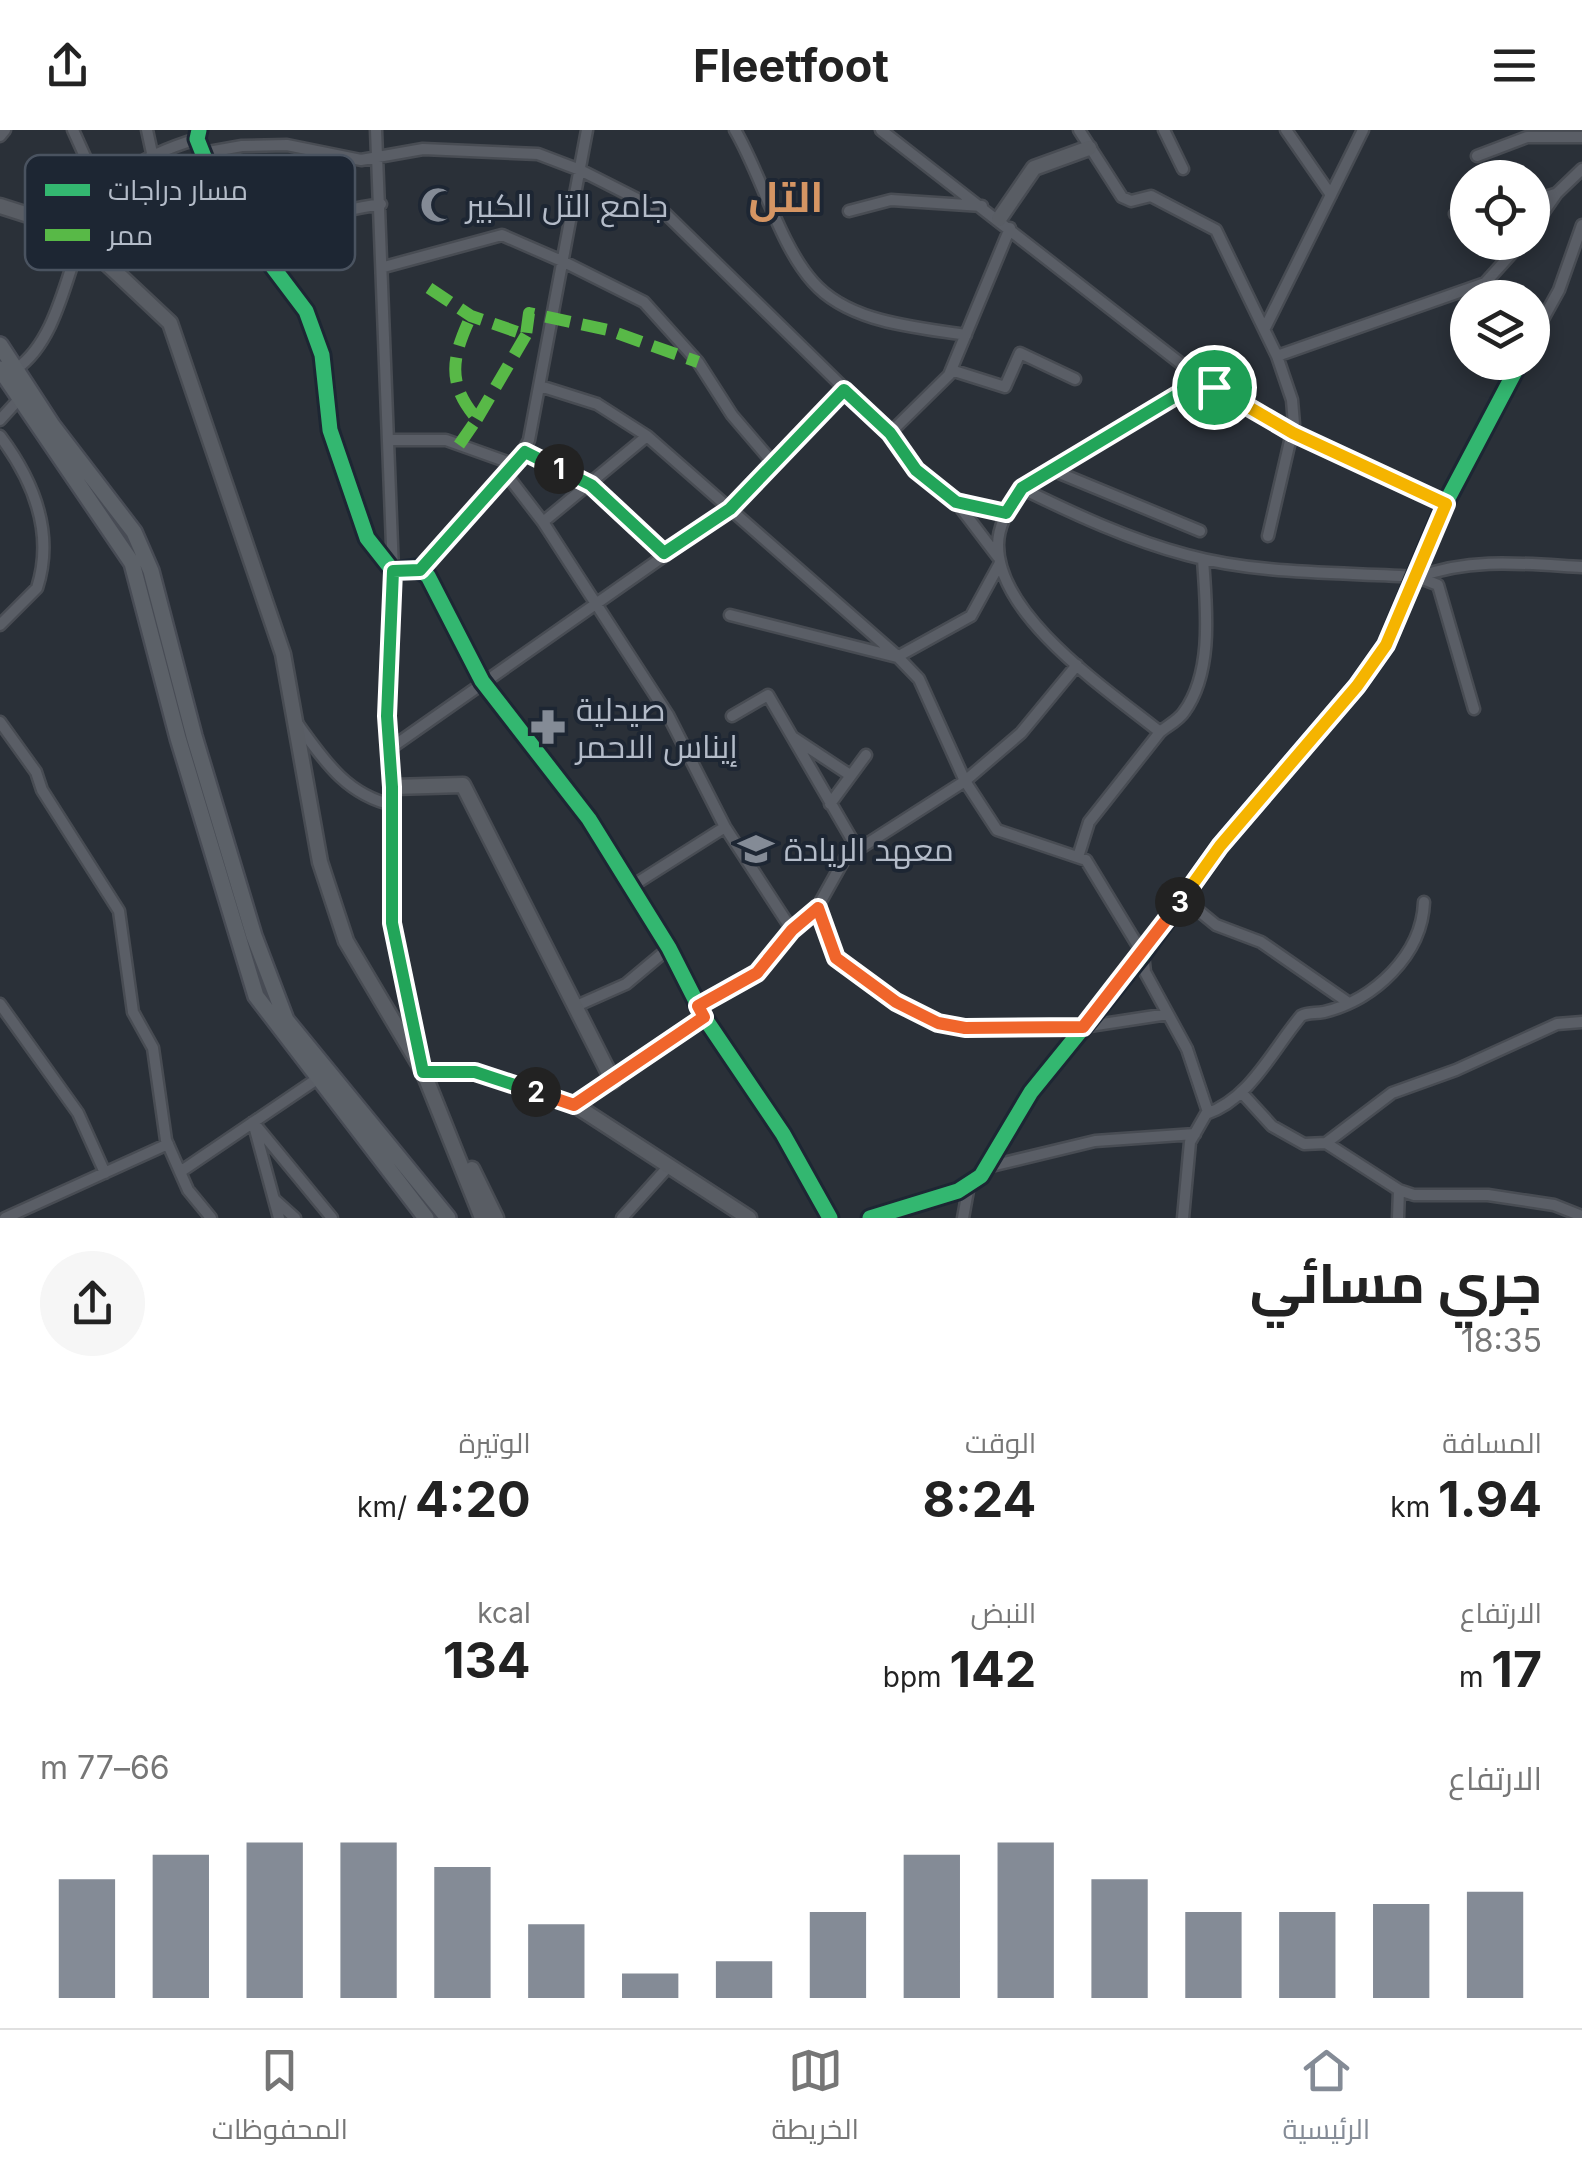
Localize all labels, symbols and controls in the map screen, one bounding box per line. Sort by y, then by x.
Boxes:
icon: share [40,38,95,93]
text: Fleetfoot [693,38,889,93]
icon: menu [1487,38,1542,93]
legend [25,155,355,270]
map controls [1450,160,1550,380]
button: locate [1450,160,1550,260]
district label: التل [749,171,823,222]
text: مسار دراجات [108,173,248,207]
mosque icon: جامع التل الكبير [419,186,457,224]
place label: جامع التل الكبير [464,186,668,228]
text: ممر [106,218,153,252]
button: layers [1450,280,1550,380]
pin [1172,345,1257,430]
icon: arrive [1187,360,1242,415]
pin: 1 [534,444,584,494]
text: 1 [553,452,565,486]
place label: صيدلية إيناس الاحمر [574,690,738,767]
pharmacy icon: صيدلية إيناس الاحمر [529,708,567,746]
school or university icon: معهد الريادة [737,830,775,868]
place label: معهد الريادة [784,830,954,869]
pin: 3 [1155,877,1205,927]
text: 3 [1171,885,1189,919]
pin: 2 [511,1067,561,1117]
text: 2 [527,1075,545,1109]
text: جري مسائي [1250,1250,1542,1316]
button: share [40,1251,145,1356]
text: 18:35 [1461,1321,1542,1360]
text: الوتيرة [459,1426,531,1460]
text: الوقت [965,1426,1036,1460]
text: المسافة [1442,1426,1542,1460]
text: 4:20 [415,1469,531,1529]
text: 8:24 [923,1469,1036,1529]
text: 1.94 [1438,1469,1542,1529]
text: /km [357,1490,415,1524]
text: km [1390,1490,1438,1524]
text: kcal [477,1596,531,1630]
text: النبض [970,1596,1036,1630]
text: الارتفاع [1460,1596,1542,1630]
text: 134 [443,1630,531,1690]
text: 142 [949,1639,1036,1699]
text: 17 [1491,1639,1542,1699]
text: bpm [883,1660,949,1694]
text: m [1459,1660,1491,1694]
text: 66–77 m [40,1748,170,1787]
text: الارتفاع [1448,1759,1542,1798]
tab: المحفوظات [212,2043,348,2155]
tab: الخريطة [772,2043,859,2155]
tab: الرئيسية [1282,2043,1370,2155]

